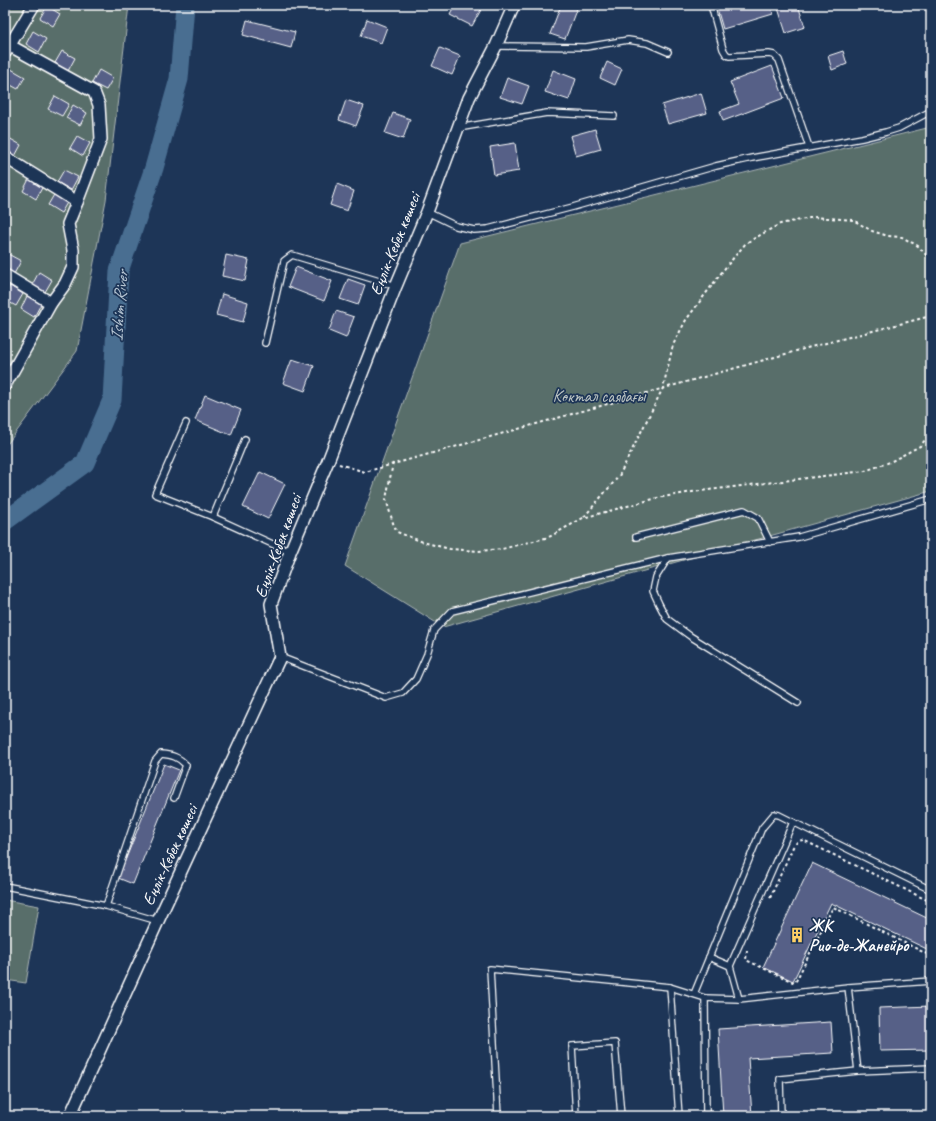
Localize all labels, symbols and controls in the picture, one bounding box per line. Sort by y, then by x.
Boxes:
street label: Еңлік-Кебек көшесі [365,188,426,298]
water label: Ishim River [105,267,133,342]
park label: Көктал саябағы [553,386,647,407]
street label: Еңлік-Кебек көшесі [250,490,307,601]
street label: Еңлік-Кебек көшесі [138,800,203,909]
place label: ЖК Рио-де-Жанейро [809,915,910,956]
building icon: ЖК Рио-де-Жанейро [788,926,806,944]

